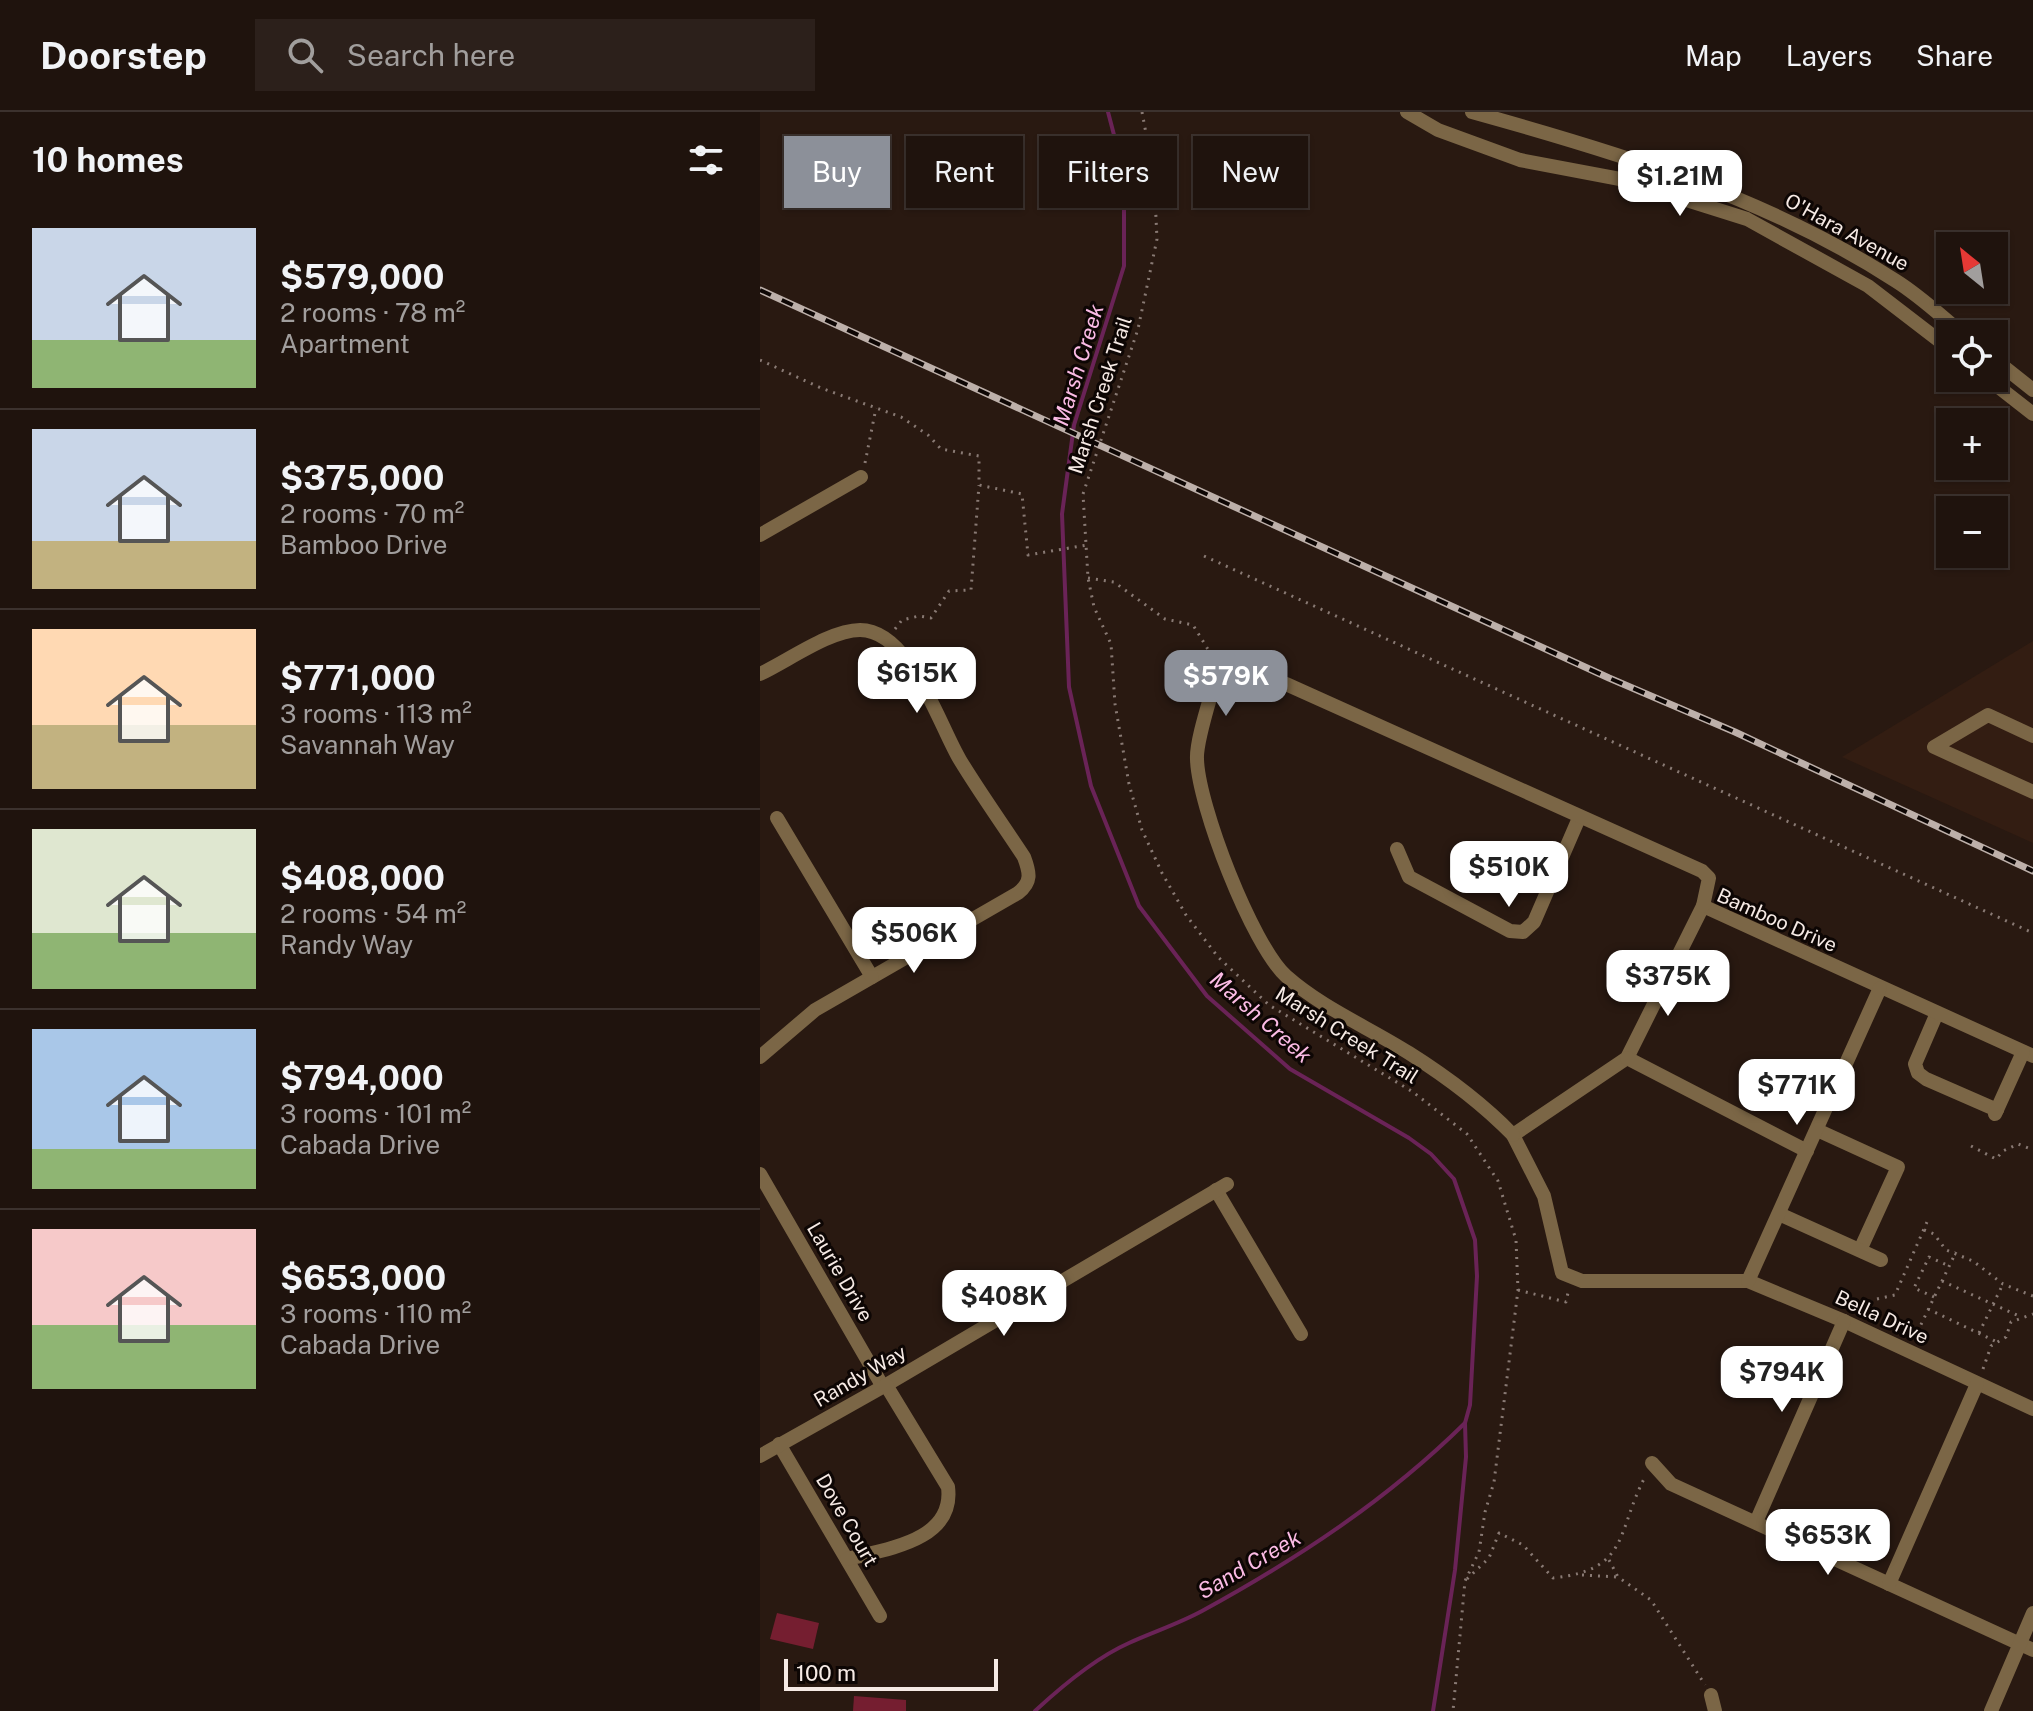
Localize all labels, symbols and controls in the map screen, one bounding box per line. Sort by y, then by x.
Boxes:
search box [255,19,815,91]
text: Doorstep [40,33,207,78]
icon: search [283,33,327,77]
text: Search here [347,37,515,73]
text: Map [1685,39,1742,72]
text: Layers [1786,39,1872,72]
text: Share [1916,39,1993,72]
chip: Buy [784,136,890,208]
chip: Rent [906,136,1023,208]
chip: Filters [1039,136,1177,208]
chip: New [1193,136,1308,208]
icon: filters [684,138,728,182]
text: 10 homes [32,140,184,180]
pin: $1.21M [1615,150,1745,218]
text: $1.21M [1636,160,1724,191]
street label: O'Hara Avenue [1781,188,1913,276]
north arrow [1936,232,2008,304]
map controls [1936,232,2008,568]
text: $579,000 [280,257,444,297]
icon: home [96,260,192,356]
text: 2 rooms · 78 m² [280,297,465,328]
water label: Marsh Creek [1047,301,1109,429]
street label: Marsh Creek Trail [1063,313,1137,477]
button: locate [1936,320,2008,392]
text: Apartment [280,328,410,359]
button: + [1936,408,2008,480]
text: $375,000 [280,458,444,498]
icon: home [96,461,192,557]
button: − [1936,496,2008,568]
text: 2 rooms · 70 m² [280,498,464,529]
text: Bamboo Drive [280,529,448,560]
pin: $615K [861,647,973,715]
pin: $579K [1170,650,1282,718]
text: $615K [876,657,958,688]
text: $771,000 [280,658,436,698]
text: $579K [1182,660,1270,691]
icon: home [96,661,192,757]
text: 3 rooms · 113 m² [280,698,472,729]
text: Savannah Way [280,729,455,760]
pin: $510K [1453,841,1565,909]
text: $510K [1468,851,1550,882]
text: $408,000 [280,858,445,898]
icon: home [96,861,192,957]
street label: Bamboo Drive [1713,883,1841,957]
text: 2 rooms · 54 m² [280,898,466,929]
pin: $506K [858,907,970,975]
text: $506K [870,917,958,948]
text: Randy Way [280,929,413,960]
pin: $375K [1612,950,1724,1018]
text: $375K [1624,960,1712,991]
water label: Marsh Creek [1205,966,1317,1068]
street label: Marsh Creek Trail [1271,981,1423,1089]
text: $794,000 [280,1058,444,1098]
pin: $771K [1741,1059,1853,1127]
icon: home [96,1061,192,1157]
text: $771K [1757,1069,1837,1100]
text: 3 rooms · 101 m² [280,1098,471,1129]
text: Cabada Drive [280,1129,440,1160]
street label: Laurie Drive [802,1218,878,1326]
text: $653,000 [280,1258,446,1298]
icon: home [96,1261,192,1357]
pin: $408K [948,1270,1060,1338]
text: $408K [960,1280,1048,1311]
street label: Bella Drive [1831,1285,1933,1349]
text: 3 rooms · 110 m² [280,1298,471,1329]
text: Cabada Drive [280,1329,440,1360]
street label: Randy Way [810,1340,911,1412]
pin: $794K [1726,1346,1838,1414]
text: $794K [1739,1356,1825,1387]
street label: Dove Court [811,1469,883,1571]
pin: $653K [1772,1509,1884,1577]
text: $653K [1784,1519,1872,1550]
water label: Sand Creek [1193,1524,1305,1604]
scale bar [784,1655,998,1691]
text: 100 m [796,1660,856,1686]

